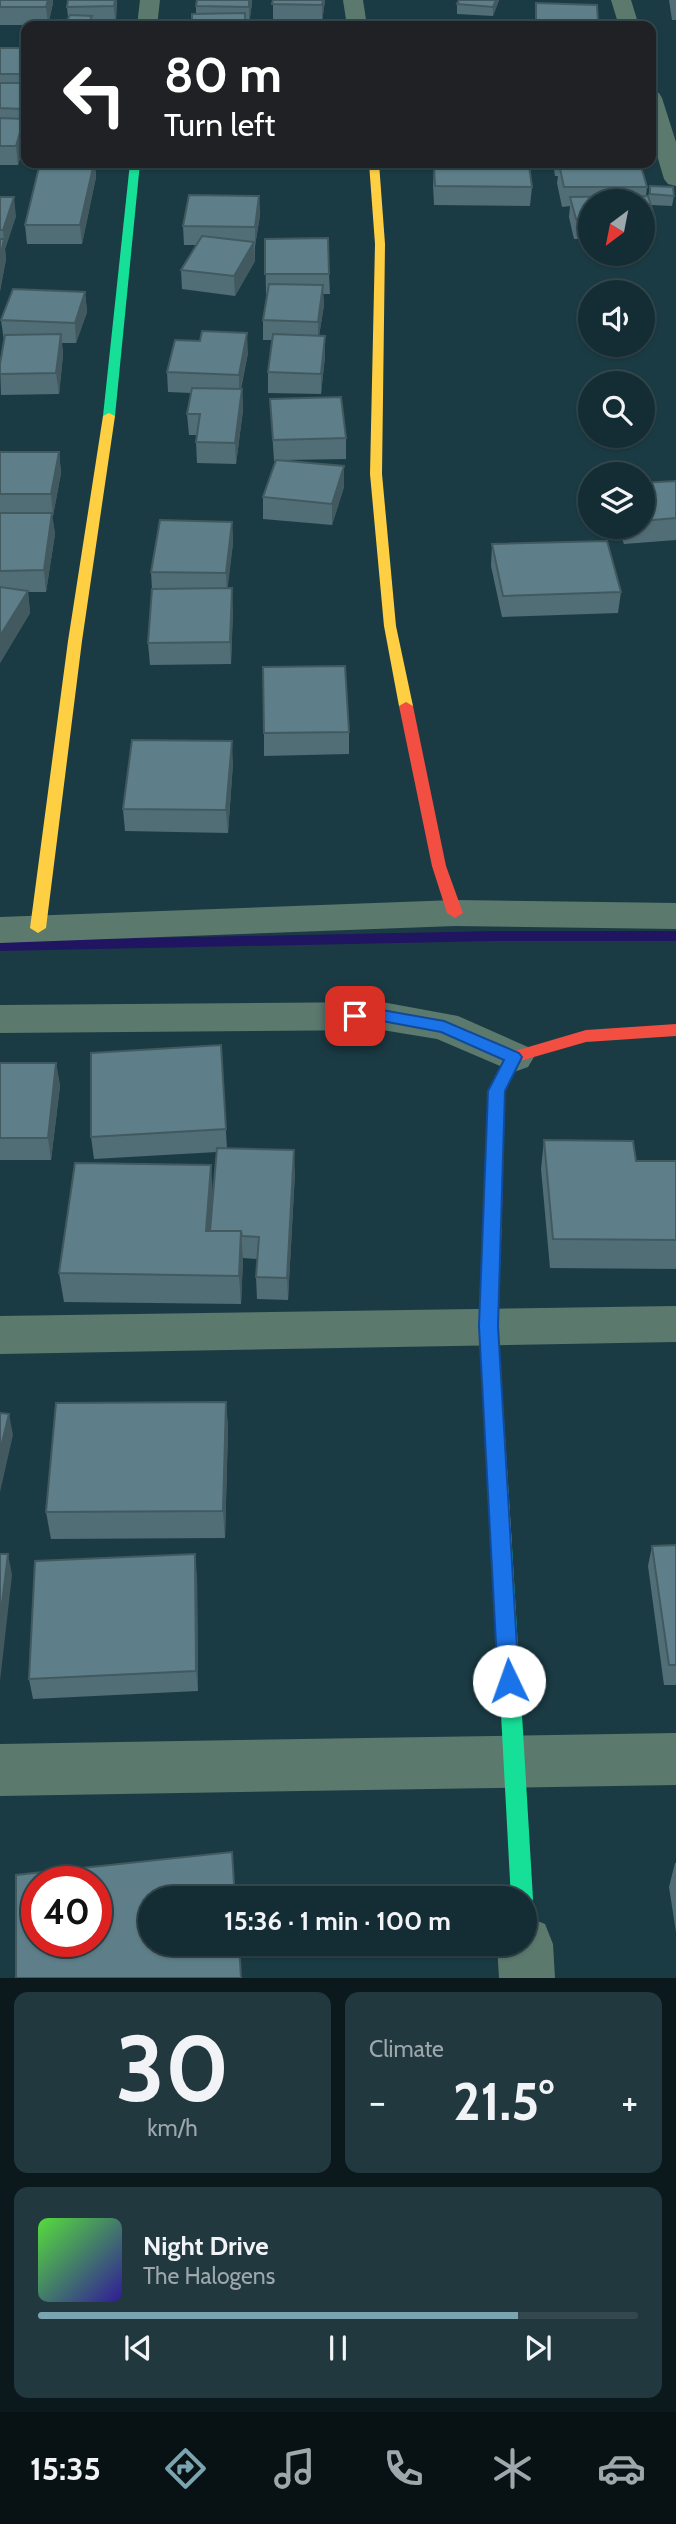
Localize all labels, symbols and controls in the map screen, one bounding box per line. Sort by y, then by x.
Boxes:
text: 80 m [164,45,282,104]
icon: left [49,49,140,140]
text: Turn left [164,105,275,144]
north arrow [578,189,654,266]
map controls [578,189,655,539]
button: sound [578,280,655,357]
button: search [578,371,655,448]
button: layers [578,462,655,539]
pin [325,986,385,1046]
icon: arrive [336,997,374,1035]
position arrow [472,1644,546,1718]
speed limit sign: 40 [21,1866,112,1957]
text: 15:36 · 1 min · 100 m [224,1905,451,1937]
text: 30 [116,2013,229,2124]
text: Climate [369,2035,444,2063]
text: 21.5° [453,2070,554,2133]
text: − [369,2078,386,2125]
text: + [621,2078,638,2125]
text: km/h [147,2114,198,2142]
text: Night Drive [143,2230,269,2262]
text: The Halogens [143,2262,275,2290]
icon: previous [119,2329,157,2367]
icon: pause [319,2329,357,2367]
icon: next [519,2329,557,2367]
icon: directions [161,2444,210,2493]
icon: music [270,2444,319,2493]
icon: phone [379,2444,428,2493]
icon: climate [488,2444,537,2493]
icon: car [597,2444,646,2493]
text: 15:35 [30,2449,101,2488]

